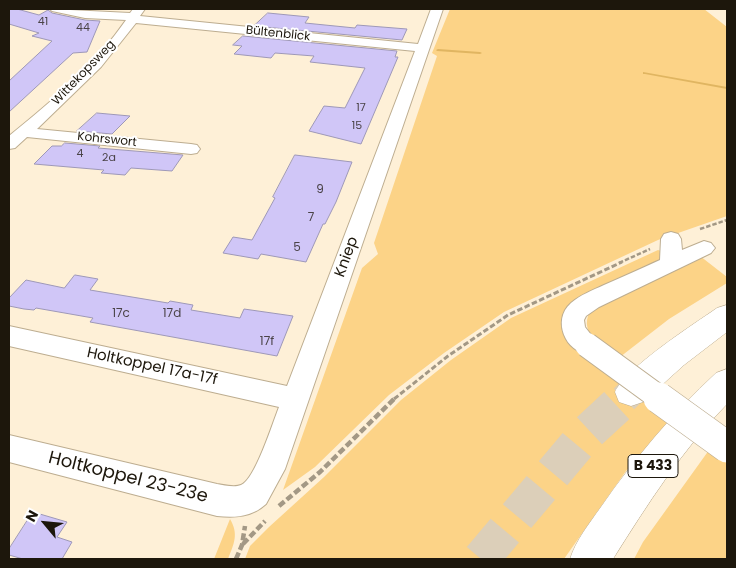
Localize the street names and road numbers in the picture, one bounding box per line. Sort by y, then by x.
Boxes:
street label: Bültenblick [245,23,311,45]
street label: Wittekopsweg [49,38,119,108]
street label: Kohrswort [77,130,137,150]
street label: Kniep [331,234,363,280]
street label: Holtkoppel 17a-17f [85,344,219,390]
street label: Holtkoppel 23-23e [46,448,210,508]
road number: B 433 [628,454,678,478]

